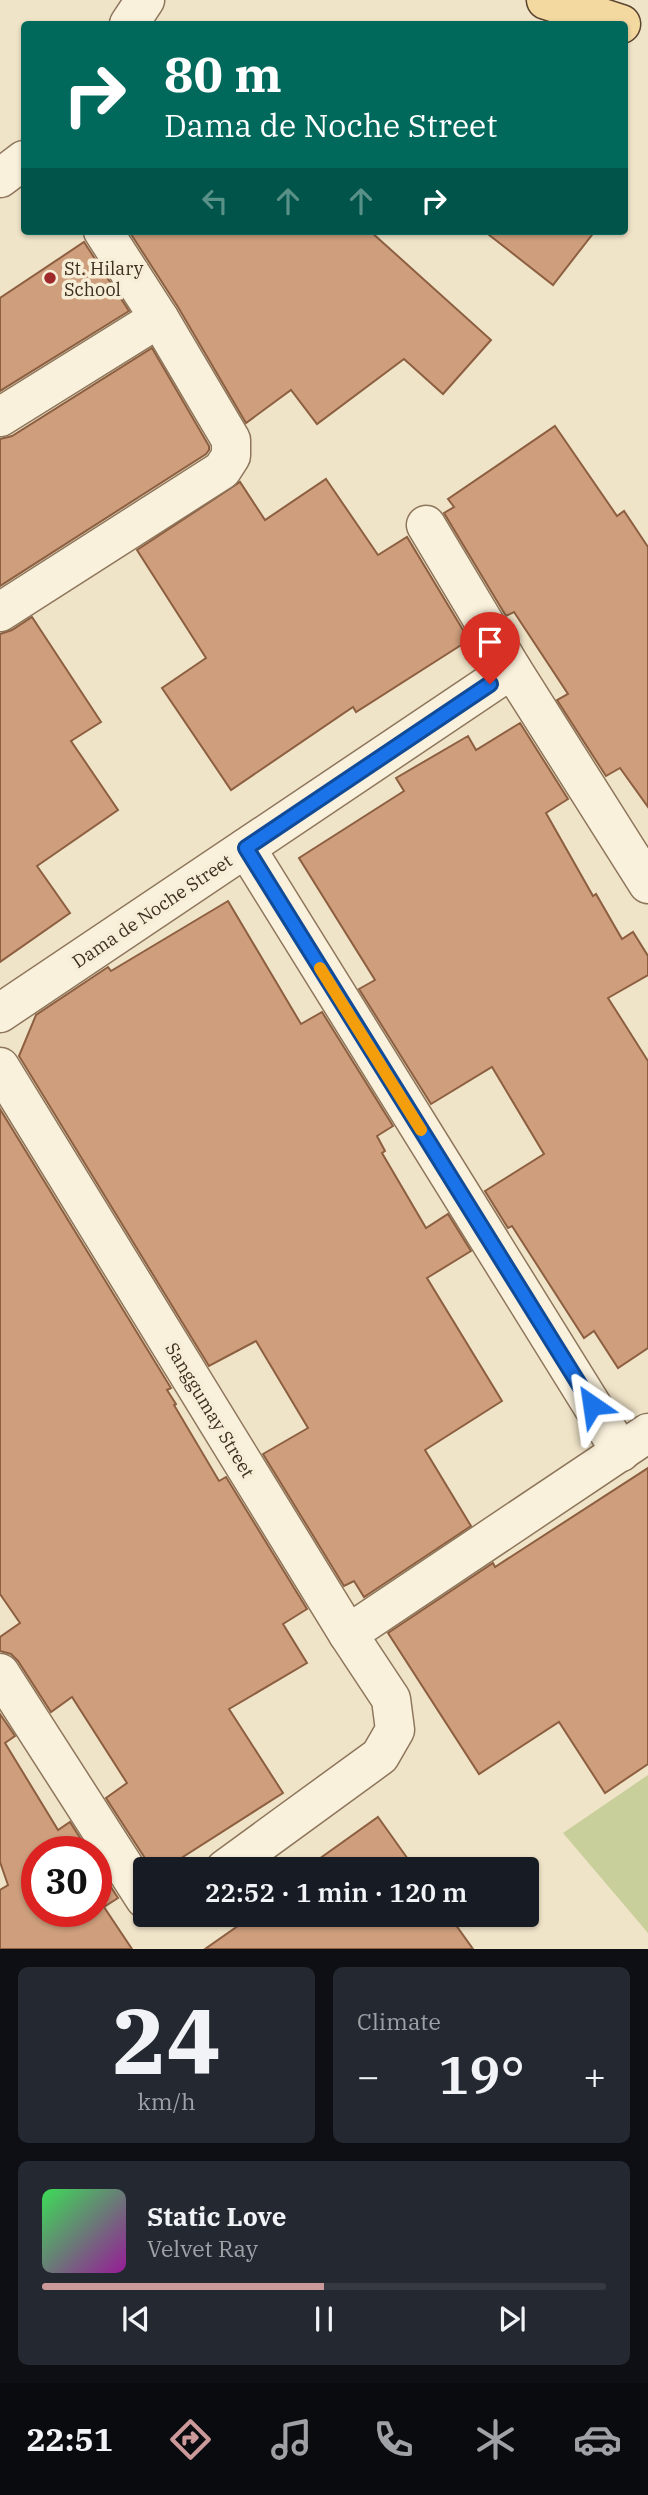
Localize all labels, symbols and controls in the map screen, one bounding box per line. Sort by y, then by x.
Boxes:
text: 80 m [164,42,282,105]
icon: right [49,49,140,140]
text: Dama de Noche Street [164,104,498,146]
icon: left [196,182,234,220]
icon: ahead [269,182,307,220]
icon: ahead [342,182,380,220]
icon: right [415,182,453,220]
place label: St. Hilary School [64,257,144,301]
marker: St. Hilary School [42,270,58,286]
pin [460,612,520,684]
icon: arrive [471,623,509,661]
street label: Dama de Noche Street [68,849,236,973]
street label: Sanggumay Street [161,1338,259,1482]
position arrow [555,1368,629,1442]
speed limit sign: 30 [21,1836,112,1927]
text: 22:52 · 1 min · 120 m [205,1875,467,1909]
text: 24 [112,1981,221,2099]
text: Climate [357,2006,441,2036]
text: 19° [438,2041,525,2108]
text: − [357,2051,380,2100]
text: + [583,2051,606,2100]
text: km/h [137,2086,196,2116]
text: Static Love [147,2199,286,2233]
text: Velvet Ray [147,2233,258,2263]
icon: previous [117,2300,155,2338]
icon: pause [305,2300,343,2338]
icon: next [493,2300,531,2338]
icon: directions [166,2415,215,2464]
icon: music [267,2415,316,2464]
icon: phone [369,2415,418,2464]
icon: climate [471,2415,520,2464]
icon: car [573,2415,622,2464]
text: 22:51 [26,2418,113,2460]

